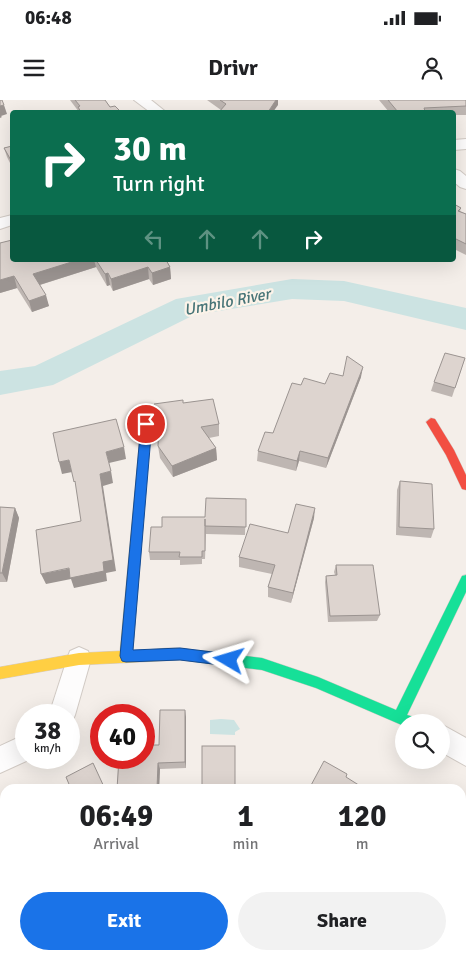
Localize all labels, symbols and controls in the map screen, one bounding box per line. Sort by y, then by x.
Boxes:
text: 06:48 [25,6,72,30]
icon: menu [20,54,48,82]
text: Drivr [208,54,258,81]
icon: person [418,54,446,82]
text: 30 m [113,127,187,170]
icon: right [30,130,95,195]
text: Turn right [113,170,205,197]
icon: left [140,225,168,253]
icon: ahead [193,225,221,253]
icon: ahead [246,225,274,253]
icon: right [299,225,327,253]
water label: Umbilo River [182,283,274,320]
pin [125,403,167,445]
icon: arrive [132,410,160,438]
position arrow [202,633,254,685]
speed limit sign: 40 [90,704,155,769]
map controls [395,714,450,769]
button: search [395,714,450,769]
text: 38 [34,715,61,746]
text: km/h [34,741,61,756]
text: 06:49 [79,798,153,835]
text: 1 [237,798,254,835]
text: 120 [338,798,386,835]
text: Arrival [93,834,139,854]
text: min [233,834,258,854]
text: m [356,834,369,854]
button: Exit [20,892,228,950]
button: Share [238,892,446,950]

